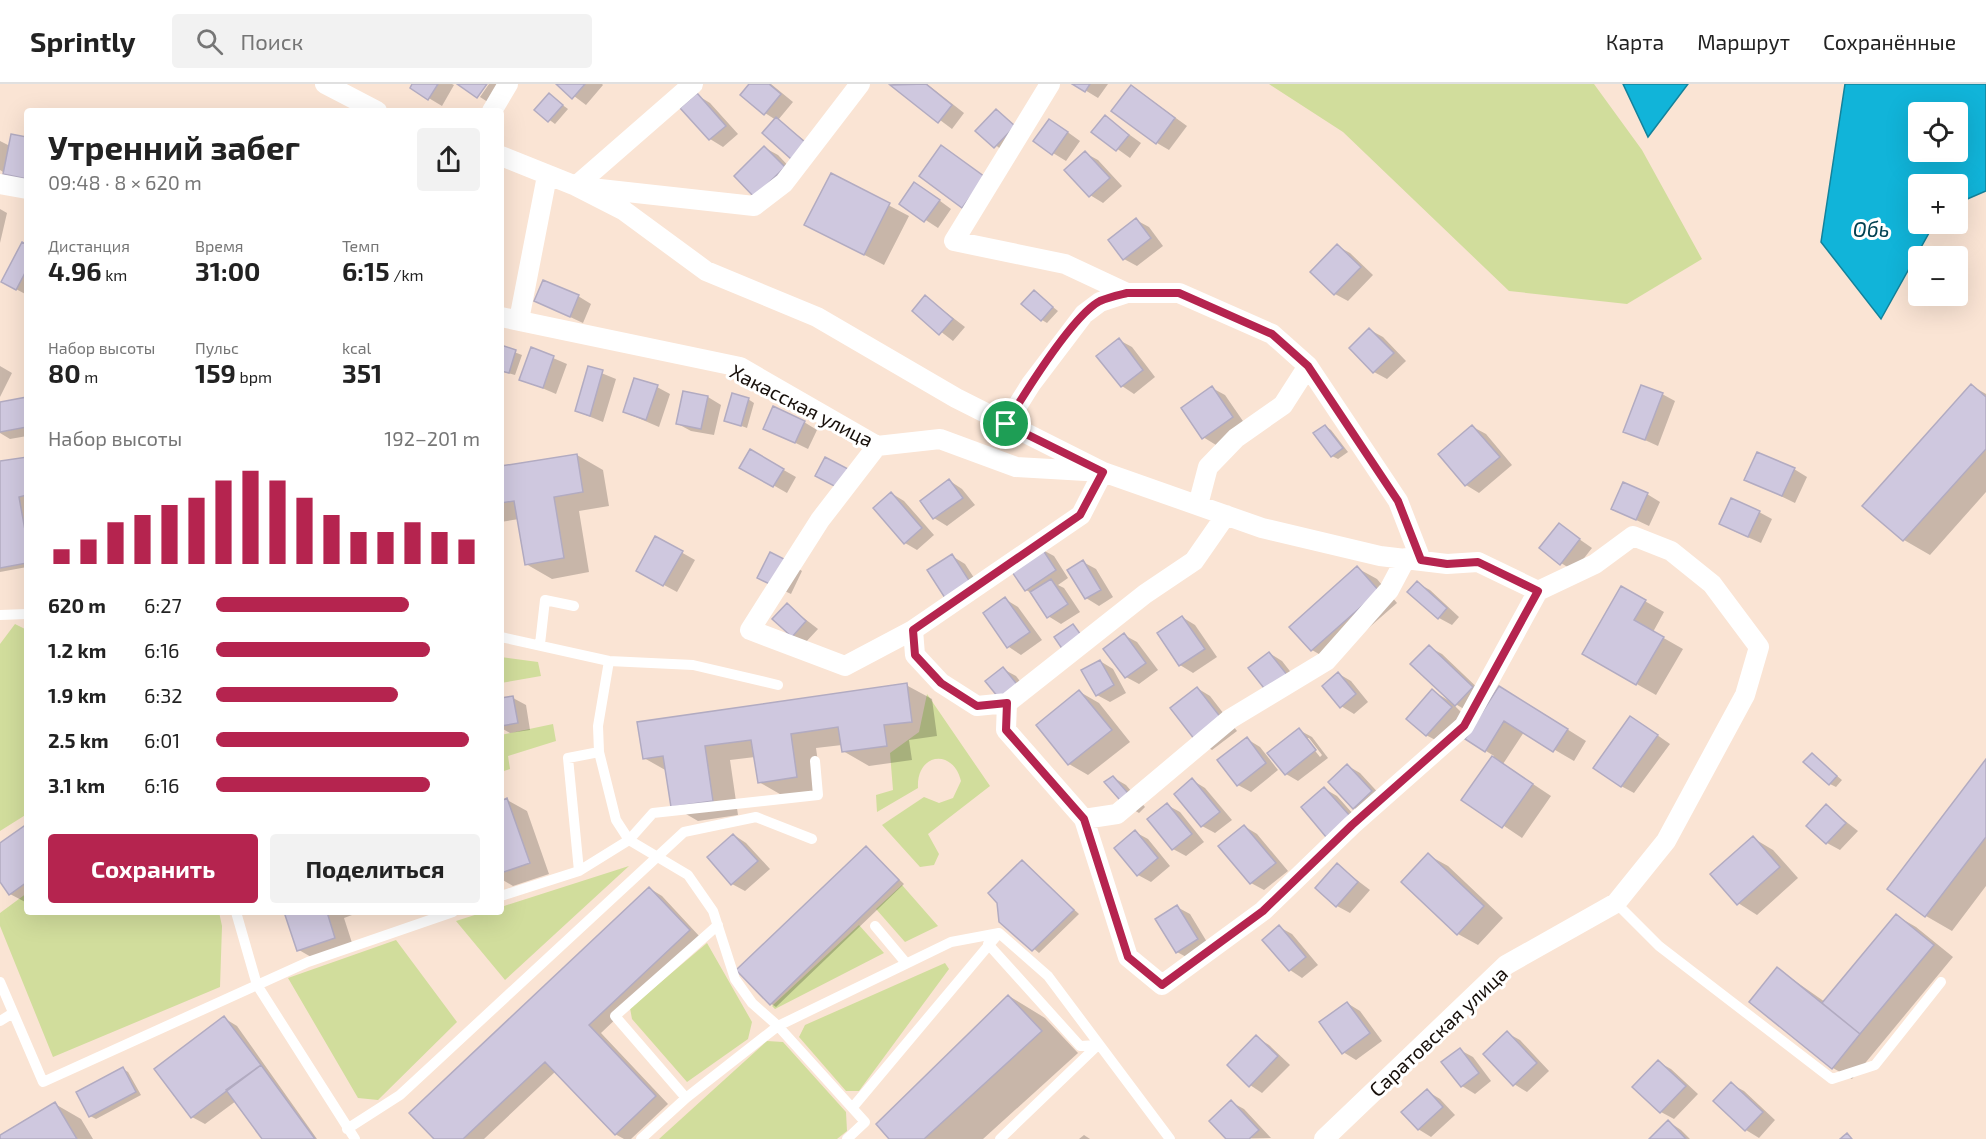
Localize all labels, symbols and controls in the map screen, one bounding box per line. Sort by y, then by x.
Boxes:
search box [172,14,592,68]
text: Sprintly [30,24,136,58]
icon: search [193,25,226,58]
text: Поиск [241,28,303,54]
text: Карта [1606,29,1664,54]
text: Маршрут [1697,29,1790,54]
text: Сохранённые [1823,29,1956,54]
map controls [1908,102,1968,306]
button: locate [1908,102,1968,162]
text: Утренний забег [48,127,300,167]
button: share [417,128,480,191]
text: 09:48 · 8 × 620 m [48,170,202,194]
button: + [1908,174,1968,234]
water label: Обь [1853,216,1889,241]
text: Дистанция [48,236,130,255]
text: Время [195,236,244,255]
text: Темп [342,236,379,255]
button: − [1908,246,1968,306]
text: 4.96 [48,255,102,286]
text: 31:00 [195,255,260,286]
text: 6:15 [342,255,390,286]
text: km [102,265,127,284]
text: /km [390,265,424,284]
text: Набор высоты [48,338,155,357]
text: Пульс [195,338,239,357]
text: kcal [342,338,371,357]
text: 80 [48,357,81,388]
text: 159 [195,357,236,388]
text: 351 [342,357,382,388]
street label: Хакасская улица [726,359,878,452]
text: m [81,367,98,386]
text: bpm [236,367,272,386]
pin [980,398,1031,449]
icon: arrive [989,407,1022,440]
text: Набор высоты [48,426,182,450]
text: 192–201 m [384,426,480,450]
text: 620 m [48,593,106,617]
text: 6:27 [144,593,182,617]
text: 1.2 km [48,638,106,662]
text: 6:16 [144,638,180,662]
text: 1.9 km [48,683,106,707]
text: 6:32 [144,683,183,707]
text: 2.5 km [48,728,109,752]
text: 6:01 [144,728,180,752]
text: 3.1 km [48,773,105,797]
text: 6:16 [144,773,180,797]
button: Сохранить [48,834,258,903]
button: Поделиться [270,834,480,903]
street label: Саратовская улица [1364,961,1513,1102]

